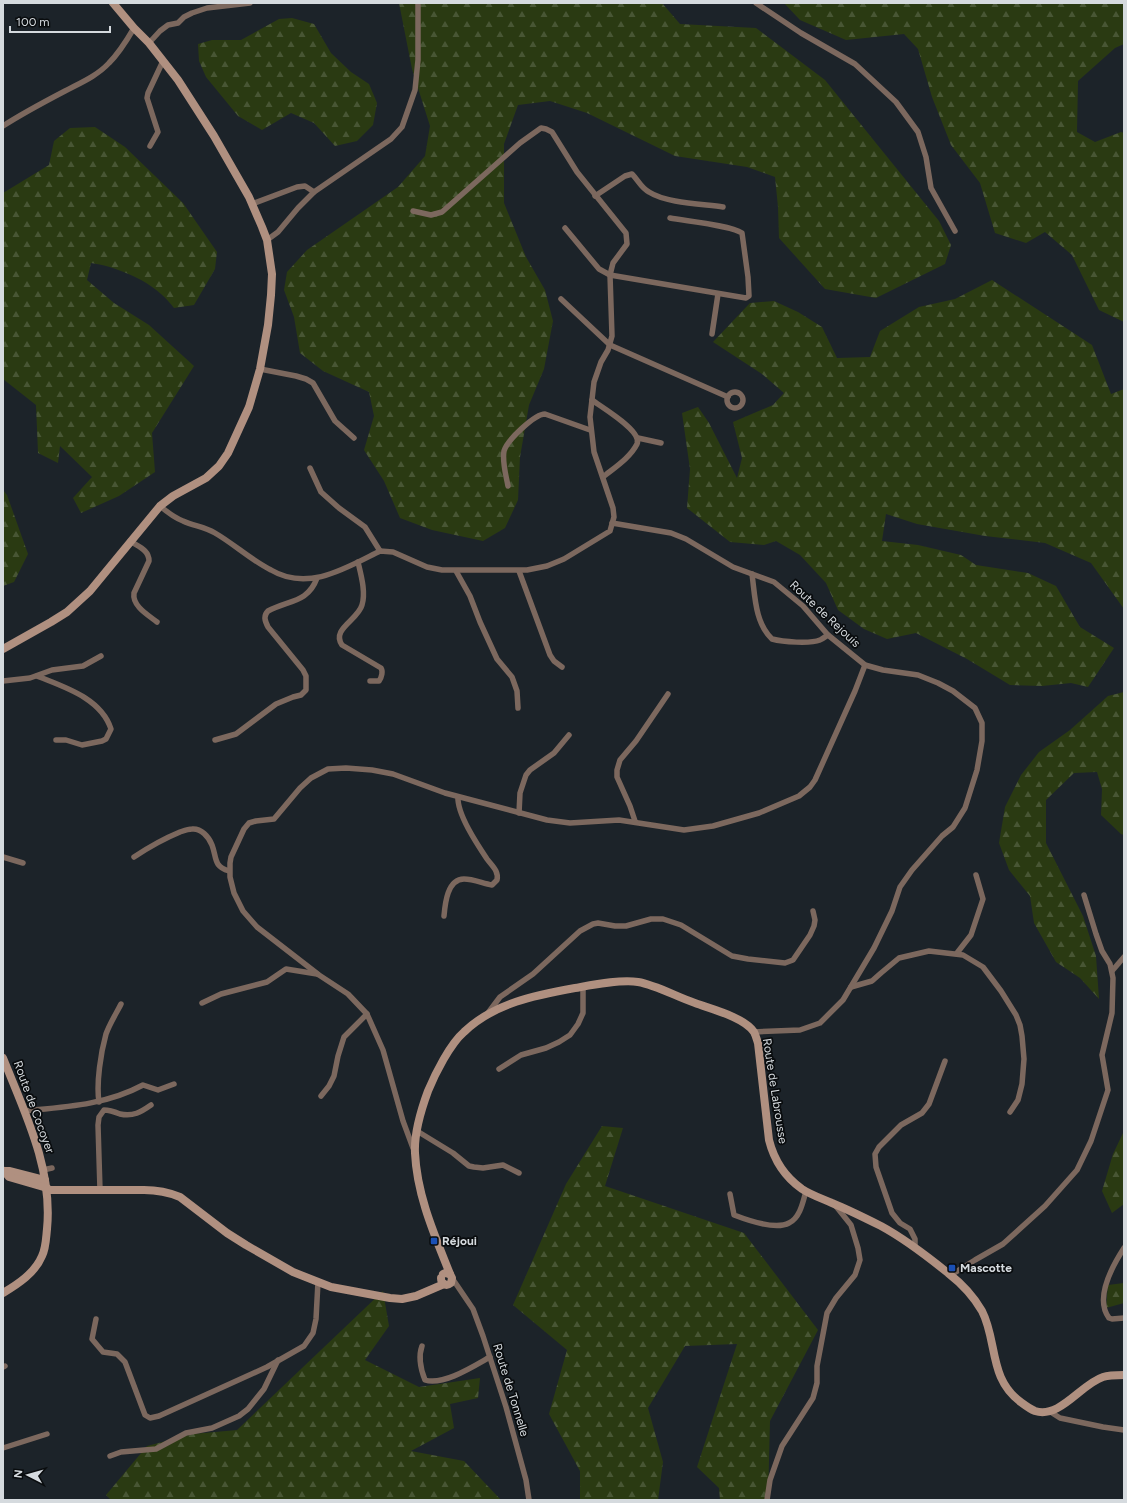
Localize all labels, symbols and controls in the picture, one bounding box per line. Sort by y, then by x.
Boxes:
scale bar [10,8,110,34]
text: 100 m [16,15,50,29]
street label: Route de Rejouis [787,578,863,650]
street label: Route de Labrousse [760,1037,790,1145]
street label: Route de Cocoyer [11,1059,57,1155]
place label: Réjoui [442,1234,477,1248]
marker: Réjoui [429,1236,439,1246]
place label: Mascotte [960,1261,1012,1275]
marker: Mascotte [947,1263,957,1273]
street label: Route de Tonnelle [490,1342,532,1439]
north arrow [8,1455,48,1495]
text: N [12,1469,25,1479]

